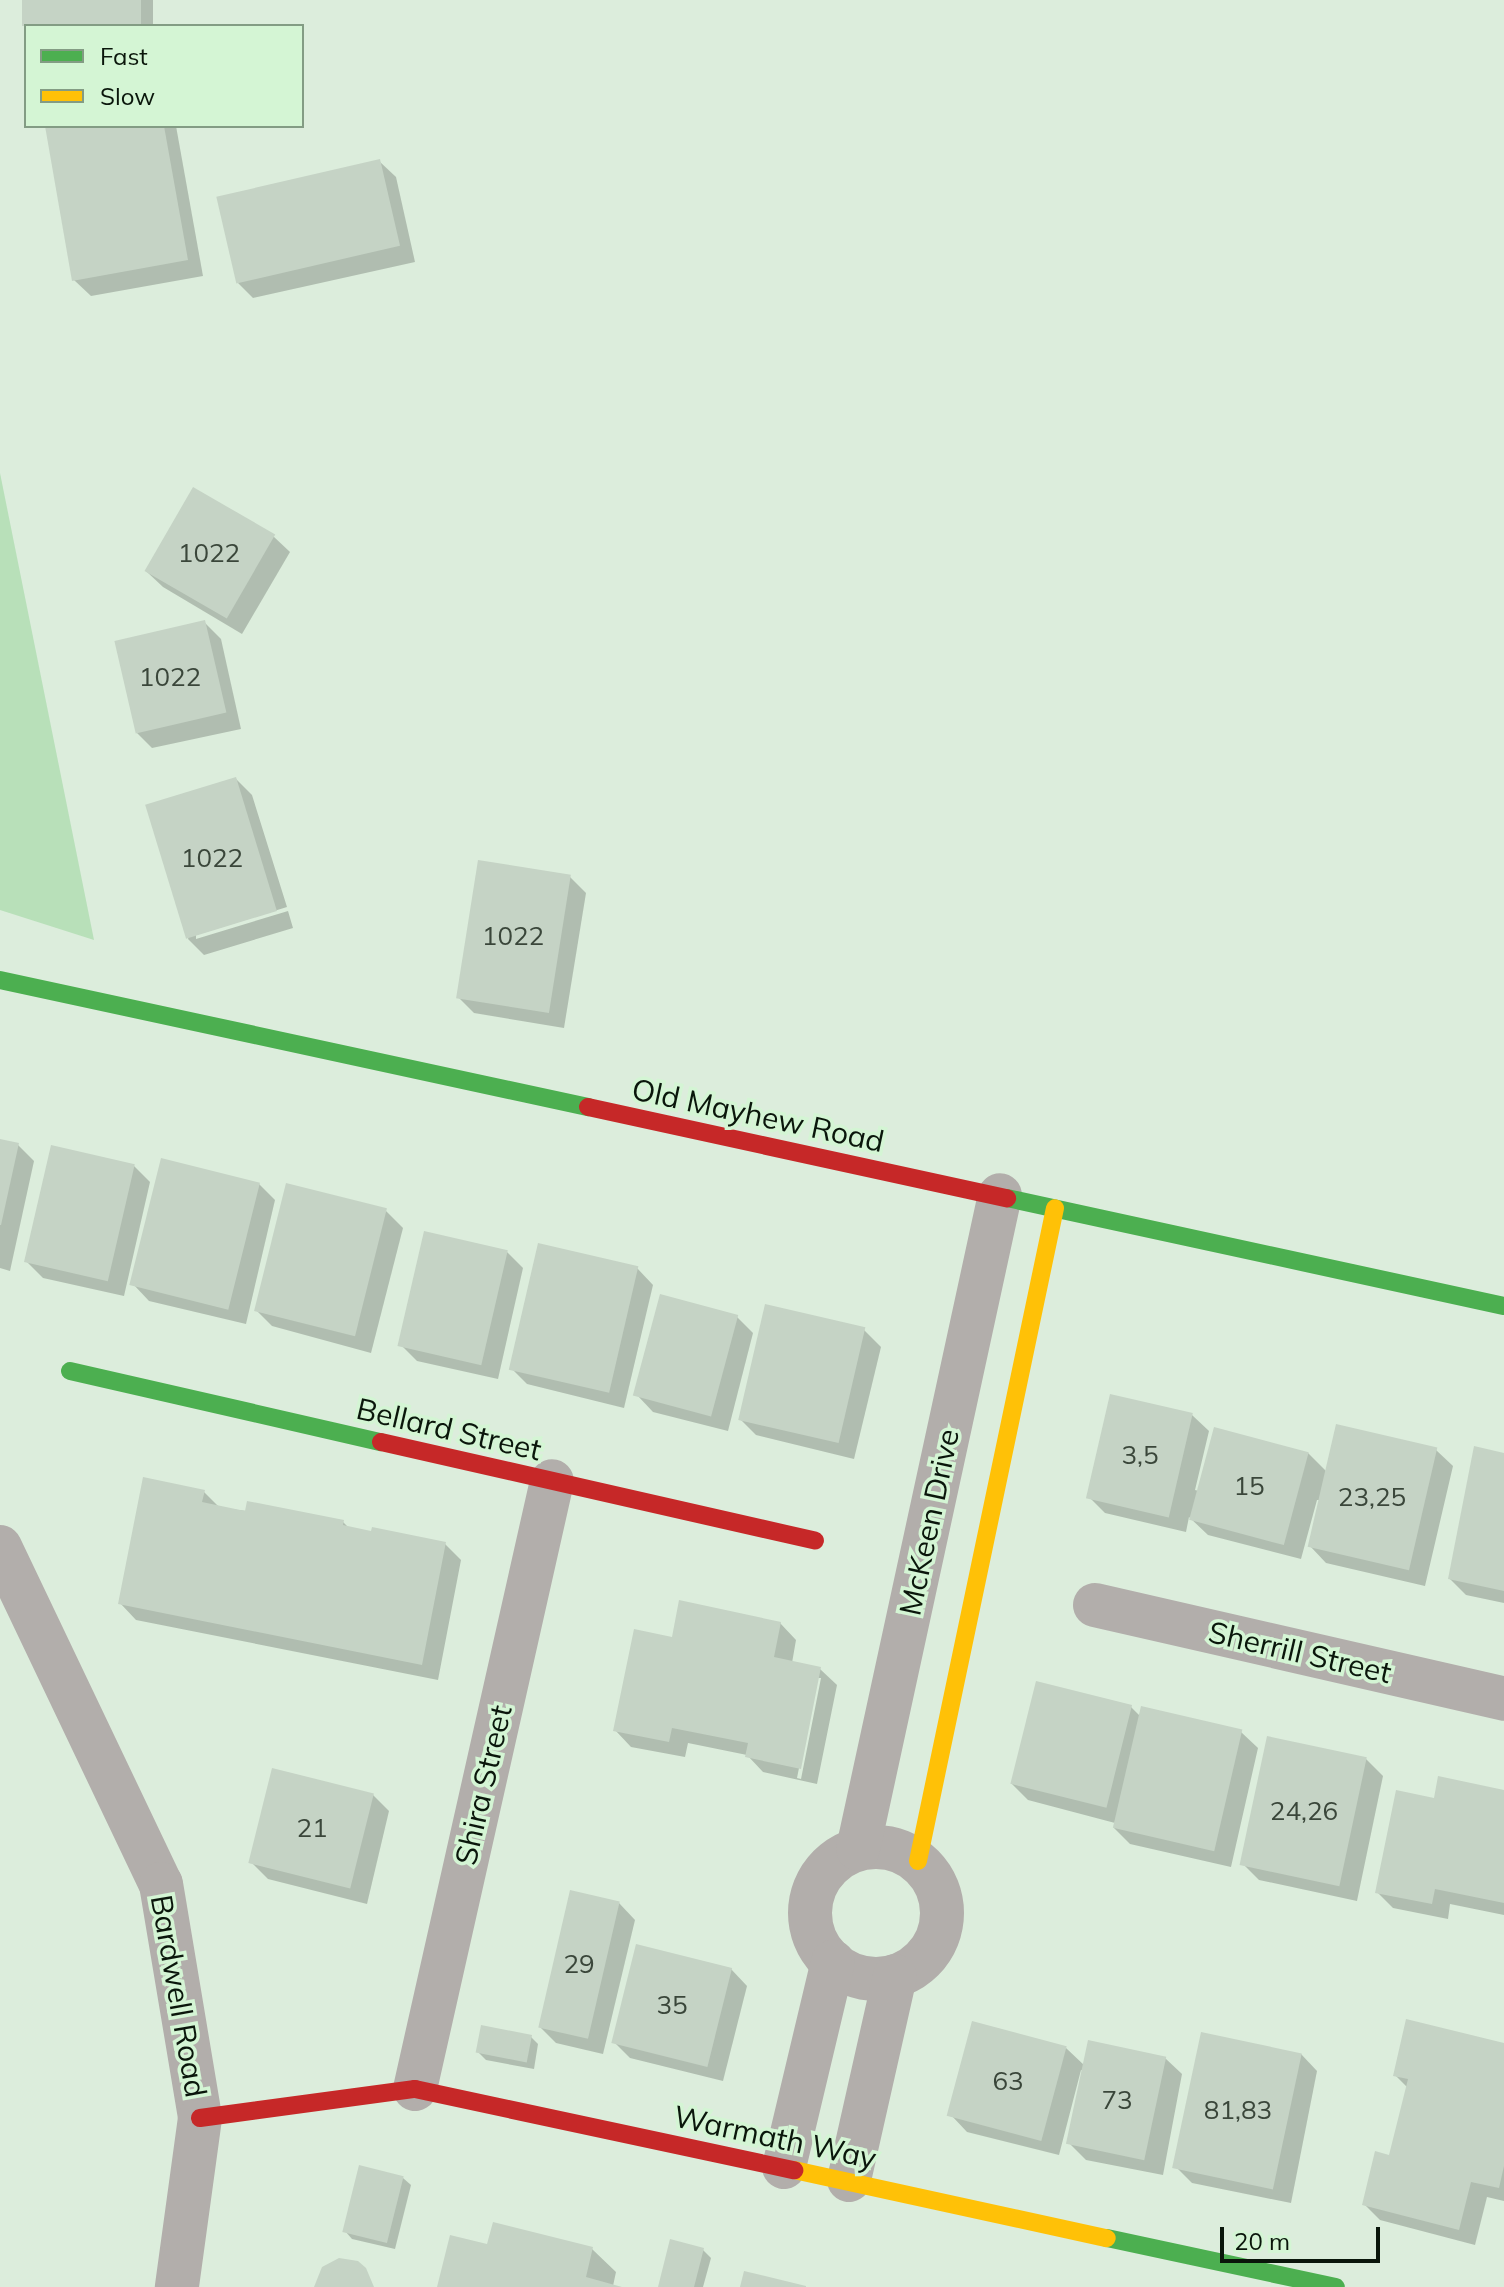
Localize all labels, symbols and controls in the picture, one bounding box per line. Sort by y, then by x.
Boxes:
legend [24,24,304,128]
text: Fast [100,41,148,71]
text: Slow [100,81,155,111]
house number: 1022 [178,537,240,569]
house number: 1022 [139,661,201,693]
house number: 1022 [181,842,243,874]
house number: 1022 [482,920,544,952]
street label: Old Mayhew Road [629,1071,887,1159]
street label: Bellard Street [353,1390,545,1468]
street label: McKeen Drive [892,1425,966,1619]
house number: 3,5 [1121,1439,1159,1471]
house number: 15 [1233,1470,1265,1502]
house number: 23,25 [1338,1481,1406,1513]
street label: Sherrill Street [1205,1613,1395,1691]
street label: Shira Street [447,1702,519,1868]
house number: 24,26 [1270,1795,1338,1827]
house number: 21 [296,1812,328,1844]
street label: Bardwell Road [143,1892,215,2100]
house number: 29 [563,1948,595,1980]
house number: 35 [656,1989,688,2021]
house number: 63 [992,2065,1024,2097]
house number: 73 [1101,2084,1133,2116]
house number: 81,83 [1204,2094,1272,2126]
street label: Warmath Way [670,2098,880,2176]
scale bar [1224,2211,1384,2261]
text: 20 m [1234,2226,1290,2256]

